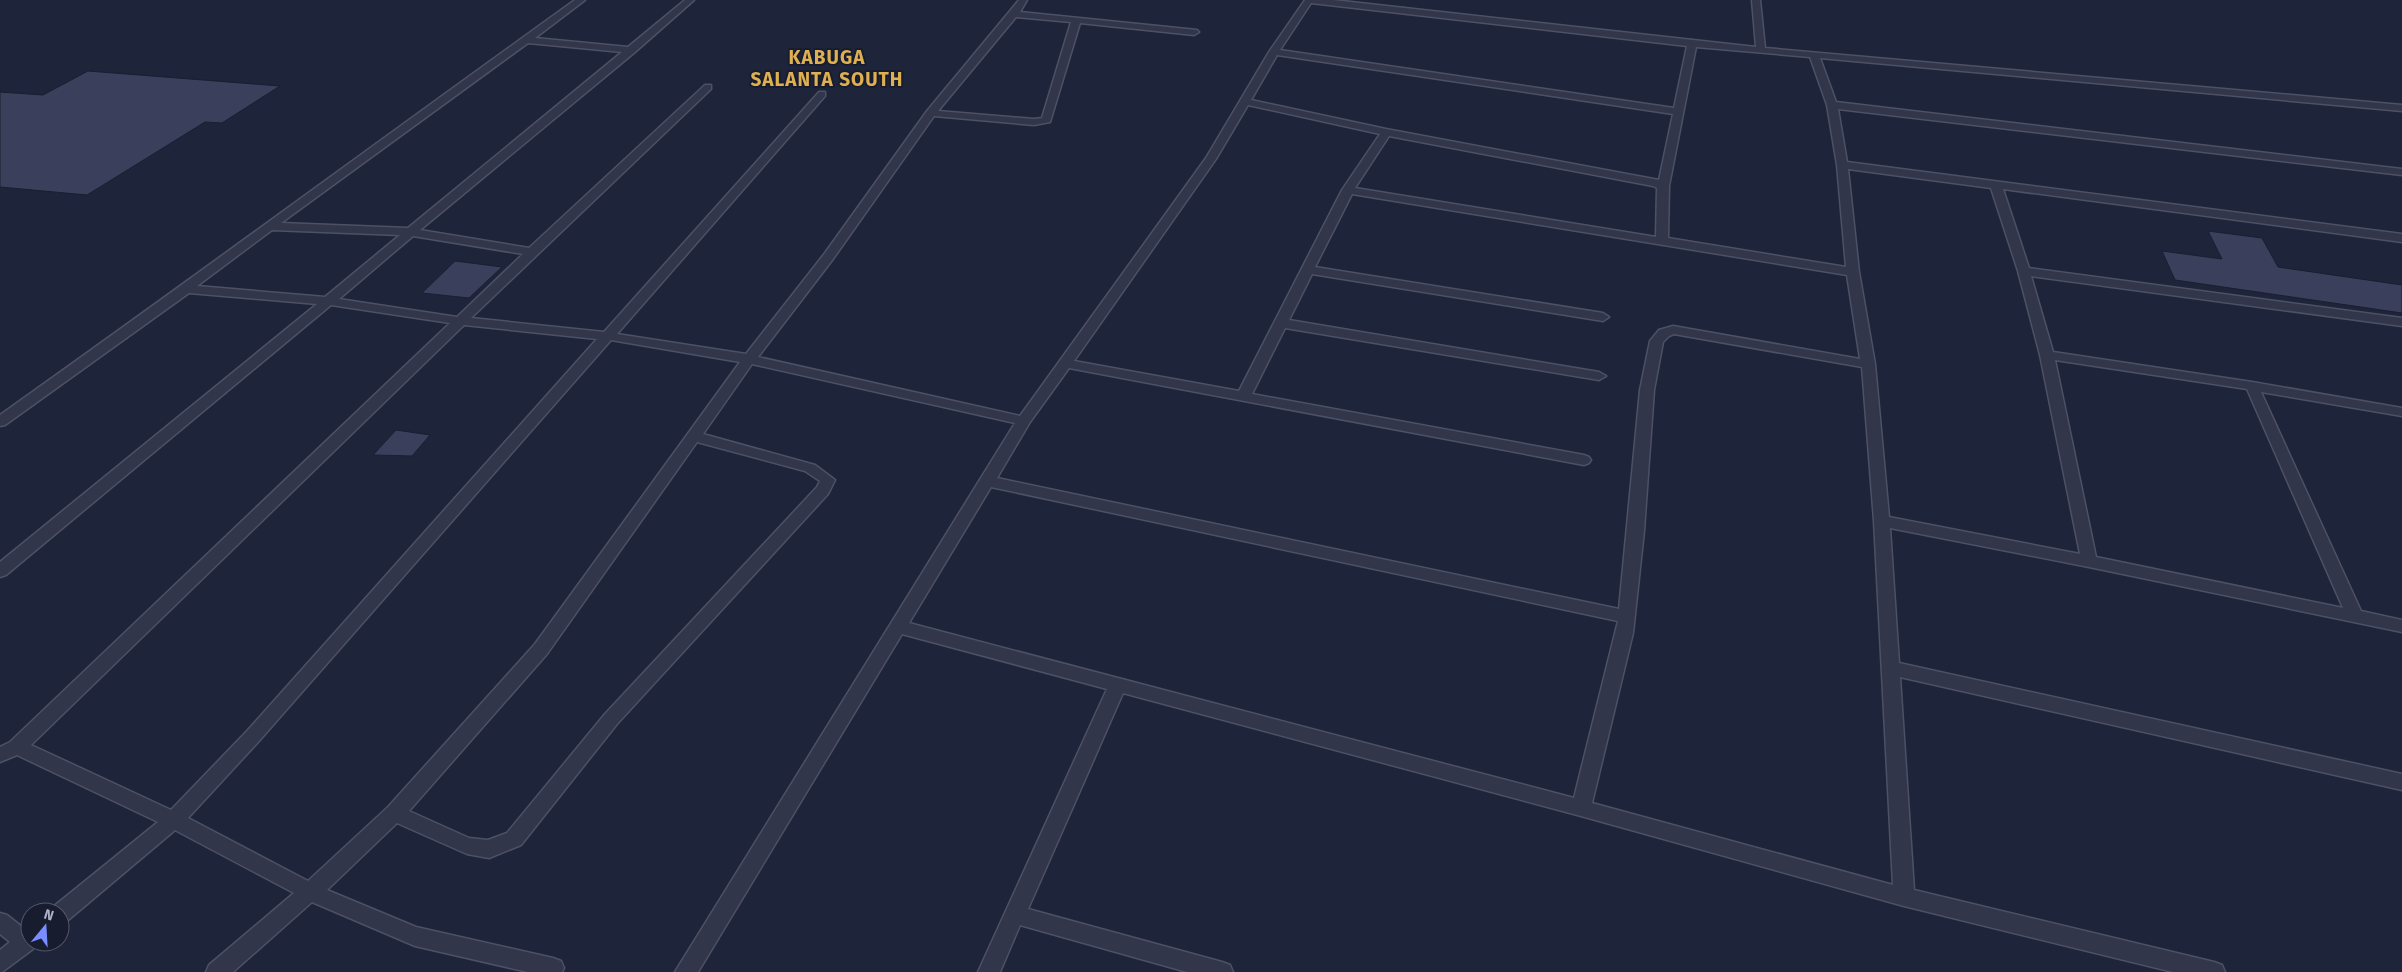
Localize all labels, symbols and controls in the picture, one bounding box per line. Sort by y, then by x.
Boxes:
district label: KABUGA SALANTA SOUTH [751,46,903,91]
north arrow [20,902,70,952]
text: N [42,906,56,925]

